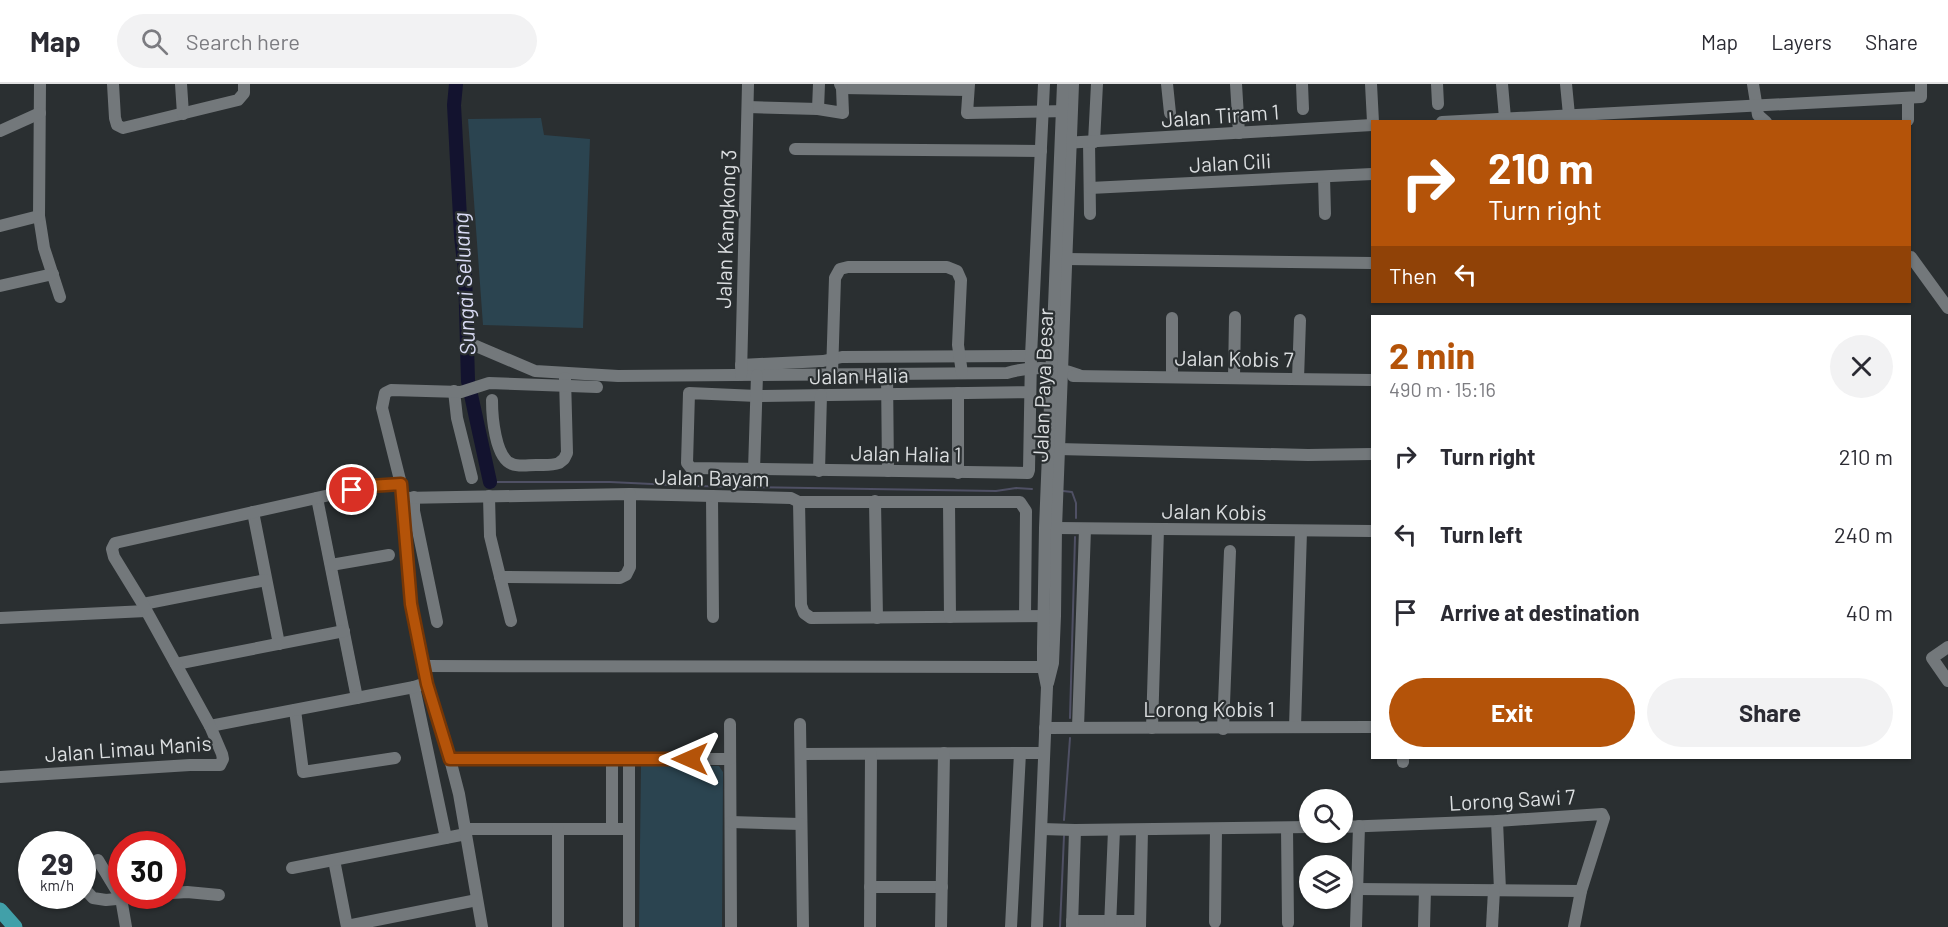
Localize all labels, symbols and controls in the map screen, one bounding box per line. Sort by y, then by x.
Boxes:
search box [117,14,537,68]
text: Map [30,24,81,58]
icon: search [138,25,171,58]
text: Search here [186,28,300,54]
text: Map [1701,29,1738,54]
text: Layers [1771,29,1832,54]
text: Share [1865,29,1918,54]
street label: Jalan Tiram 1 [1160,98,1280,132]
text: 210 m [1488,142,1594,192]
icon: right [1389,144,1467,222]
street label: Jalan Cili [1188,147,1272,177]
street label: Jalan Kangkong 3 [710,149,740,309]
text: Turn right [1488,193,1602,225]
water label: Sungai Seluang [446,212,480,356]
icon: left [1449,258,1482,291]
text: Then [1389,262,1437,288]
street label: Jalan Paya Besar [1027,307,1057,462]
text: 2 min [1389,333,1475,376]
button: close [1830,335,1893,398]
street label: Jalan Kobis 7 [1174,344,1294,372]
street label: Jalan Halia [809,362,909,388]
text: 490 m · 15:16 [1389,377,1496,401]
street label: Jalan Halia 1 [850,440,962,466]
icon: right [1389,440,1422,473]
text: Turn right [1440,443,1535,469]
text: 210 m [1839,443,1893,469]
street label: Jalan Bayam [654,463,770,491]
pin [326,464,377,515]
icon: arrive [335,473,368,506]
street label: Jalan Kobis [1161,498,1267,524]
icon: left [1389,518,1422,551]
text: Turn left [1440,521,1523,547]
text: 240 m [1834,521,1893,547]
icon: arrive [1389,596,1422,629]
text: Arrive at destination [1440,599,1639,625]
text: 40 m [1846,599,1893,625]
button: Exit [1389,678,1635,747]
button: Share [1647,678,1893,747]
street label: Lorong Kobis 1 [1143,696,1275,721]
position arrow [658,727,722,791]
street label: Jalan Limau Manis [44,730,212,766]
street label: Lorong Sawi 7 [1448,783,1576,815]
map controls [1299,789,1353,909]
button: search [1299,789,1353,843]
speed limit sign: 30 [108,831,186,909]
text: 29 [41,845,73,881]
button: layers [1299,855,1353,909]
text: km/h [40,876,74,894]

